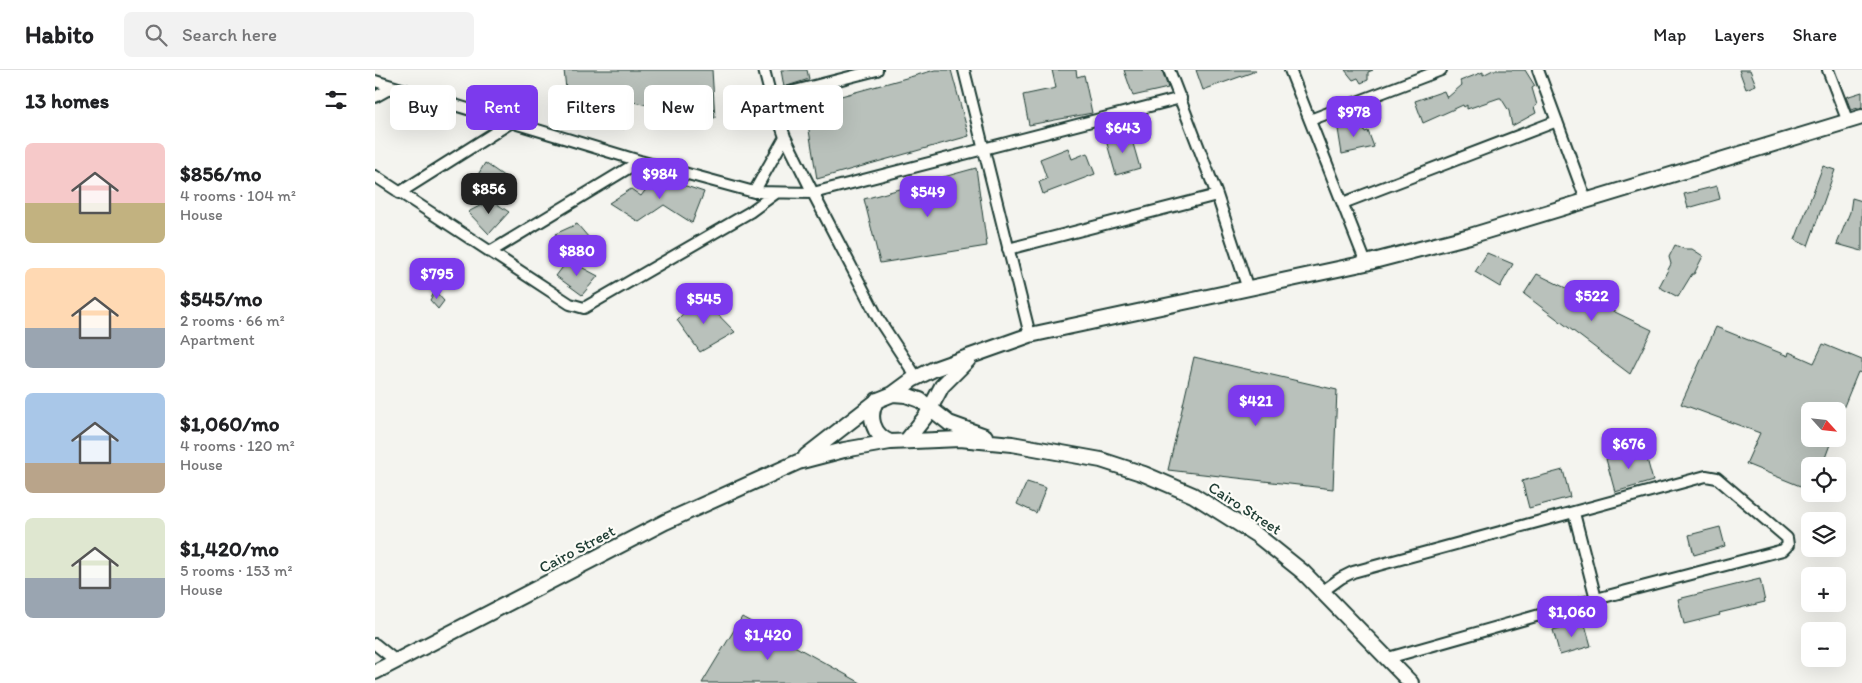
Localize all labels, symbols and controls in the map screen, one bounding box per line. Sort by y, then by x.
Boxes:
search box [124,12,474,57]
text: Habito [25,20,94,49]
icon: search [142,21,170,49]
text: Search here [182,23,277,46]
text: Map [1653,24,1686,46]
text: Layers [1714,24,1764,46]
text: Share [1792,24,1837,46]
chip: Buy [390,85,456,130]
chip: Rent [466,85,538,130]
chip: Filters [548,85,634,130]
chip: New [644,85,713,130]
chip: Apartment [723,85,843,130]
icon: filters [322,86,350,114]
text: 13 homes [25,88,109,113]
pin: $978 [1324,96,1384,138]
text: $978 [1337,102,1371,121]
pin: $643 [1093,112,1153,154]
text: $643 [1106,118,1140,137]
pin: $984 [630,158,690,200]
text: $856/mo [180,161,261,186]
icon: home [65,163,125,223]
text: $984 [643,164,677,183]
pin: $856 [459,172,519,215]
pin: $549 [898,176,958,218]
text: $856 [472,179,506,198]
text: $549 [911,182,945,201]
text: 4 rooms · 104 m² [180,186,296,205]
text: House [180,205,223,224]
pin: $880 [547,234,607,277]
text: $880 [559,241,595,260]
pin: $795 [407,258,467,300]
text: $795 [421,264,453,283]
pin: $522 [1562,280,1622,322]
pin: $545 [674,282,734,325]
text: $545/mo [180,286,262,311]
text: $522 [1575,286,1609,305]
icon: home [65,288,125,348]
text: $545 [687,289,721,308]
text: 2 rooms · 66 m² [180,311,285,330]
text: Apartment [180,330,255,349]
pin: $421 [1226,384,1286,427]
text: $421 [1239,391,1273,410]
north arrow [1801,402,1846,448]
map controls [1801,402,1846,667]
text: $1,060/mo [180,411,280,436]
icon: home [65,413,125,473]
pin: $676 [1599,428,1659,470]
text: $676 [1613,434,1645,453]
text: 4 rooms · 120 m² [180,436,295,455]
text: House [180,455,223,474]
button: locate [1801,457,1846,502]
street label: Cairo Street [1205,477,1285,539]
button: layers [1801,512,1846,557]
street label: Cairo Street [536,521,618,577]
text: $1,420/mo [180,536,279,561]
icon: home [65,538,125,598]
text: 5 rooms · 153 m² [180,561,292,580]
button: + [1801,567,1846,612]
text: House [180,580,223,599]
pin: $1,060 [1531,596,1613,638]
text: $1,060 [1548,602,1596,621]
pin: $1,420 [727,618,809,661]
button: − [1801,622,1846,667]
text: $1,420 [744,625,792,644]

